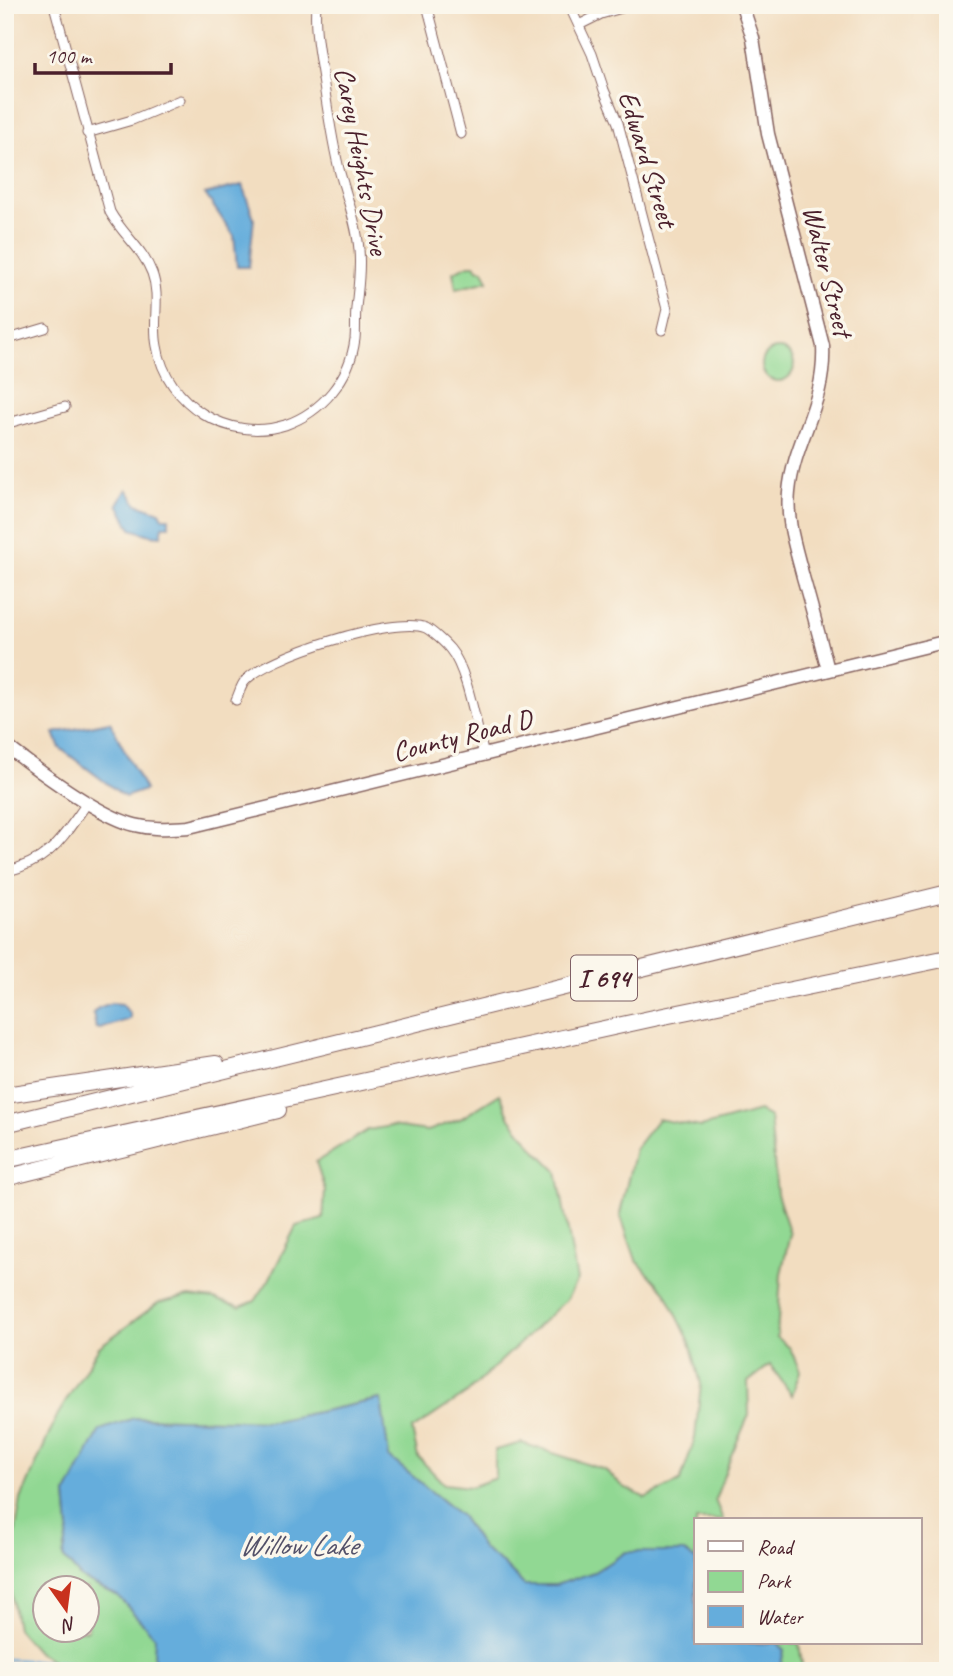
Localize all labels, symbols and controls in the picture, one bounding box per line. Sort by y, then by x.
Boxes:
scale bar [35,32,172,76]
text: 100 m [46,43,93,69]
street label: Carey Heights Drive [327,64,398,259]
street label: Edward Street [611,87,686,234]
street label: Walter Street [795,202,862,344]
street label: County Road D [389,700,537,769]
road number: I 694 [571,956,637,1001]
legend [694,1518,922,1644]
water label: Willow Lake [239,1526,361,1564]
text: Road [757,1534,796,1560]
text: Park [757,1568,792,1594]
north arrow [32,1574,102,1644]
text: Water [757,1604,804,1630]
text: N [58,1611,78,1638]

